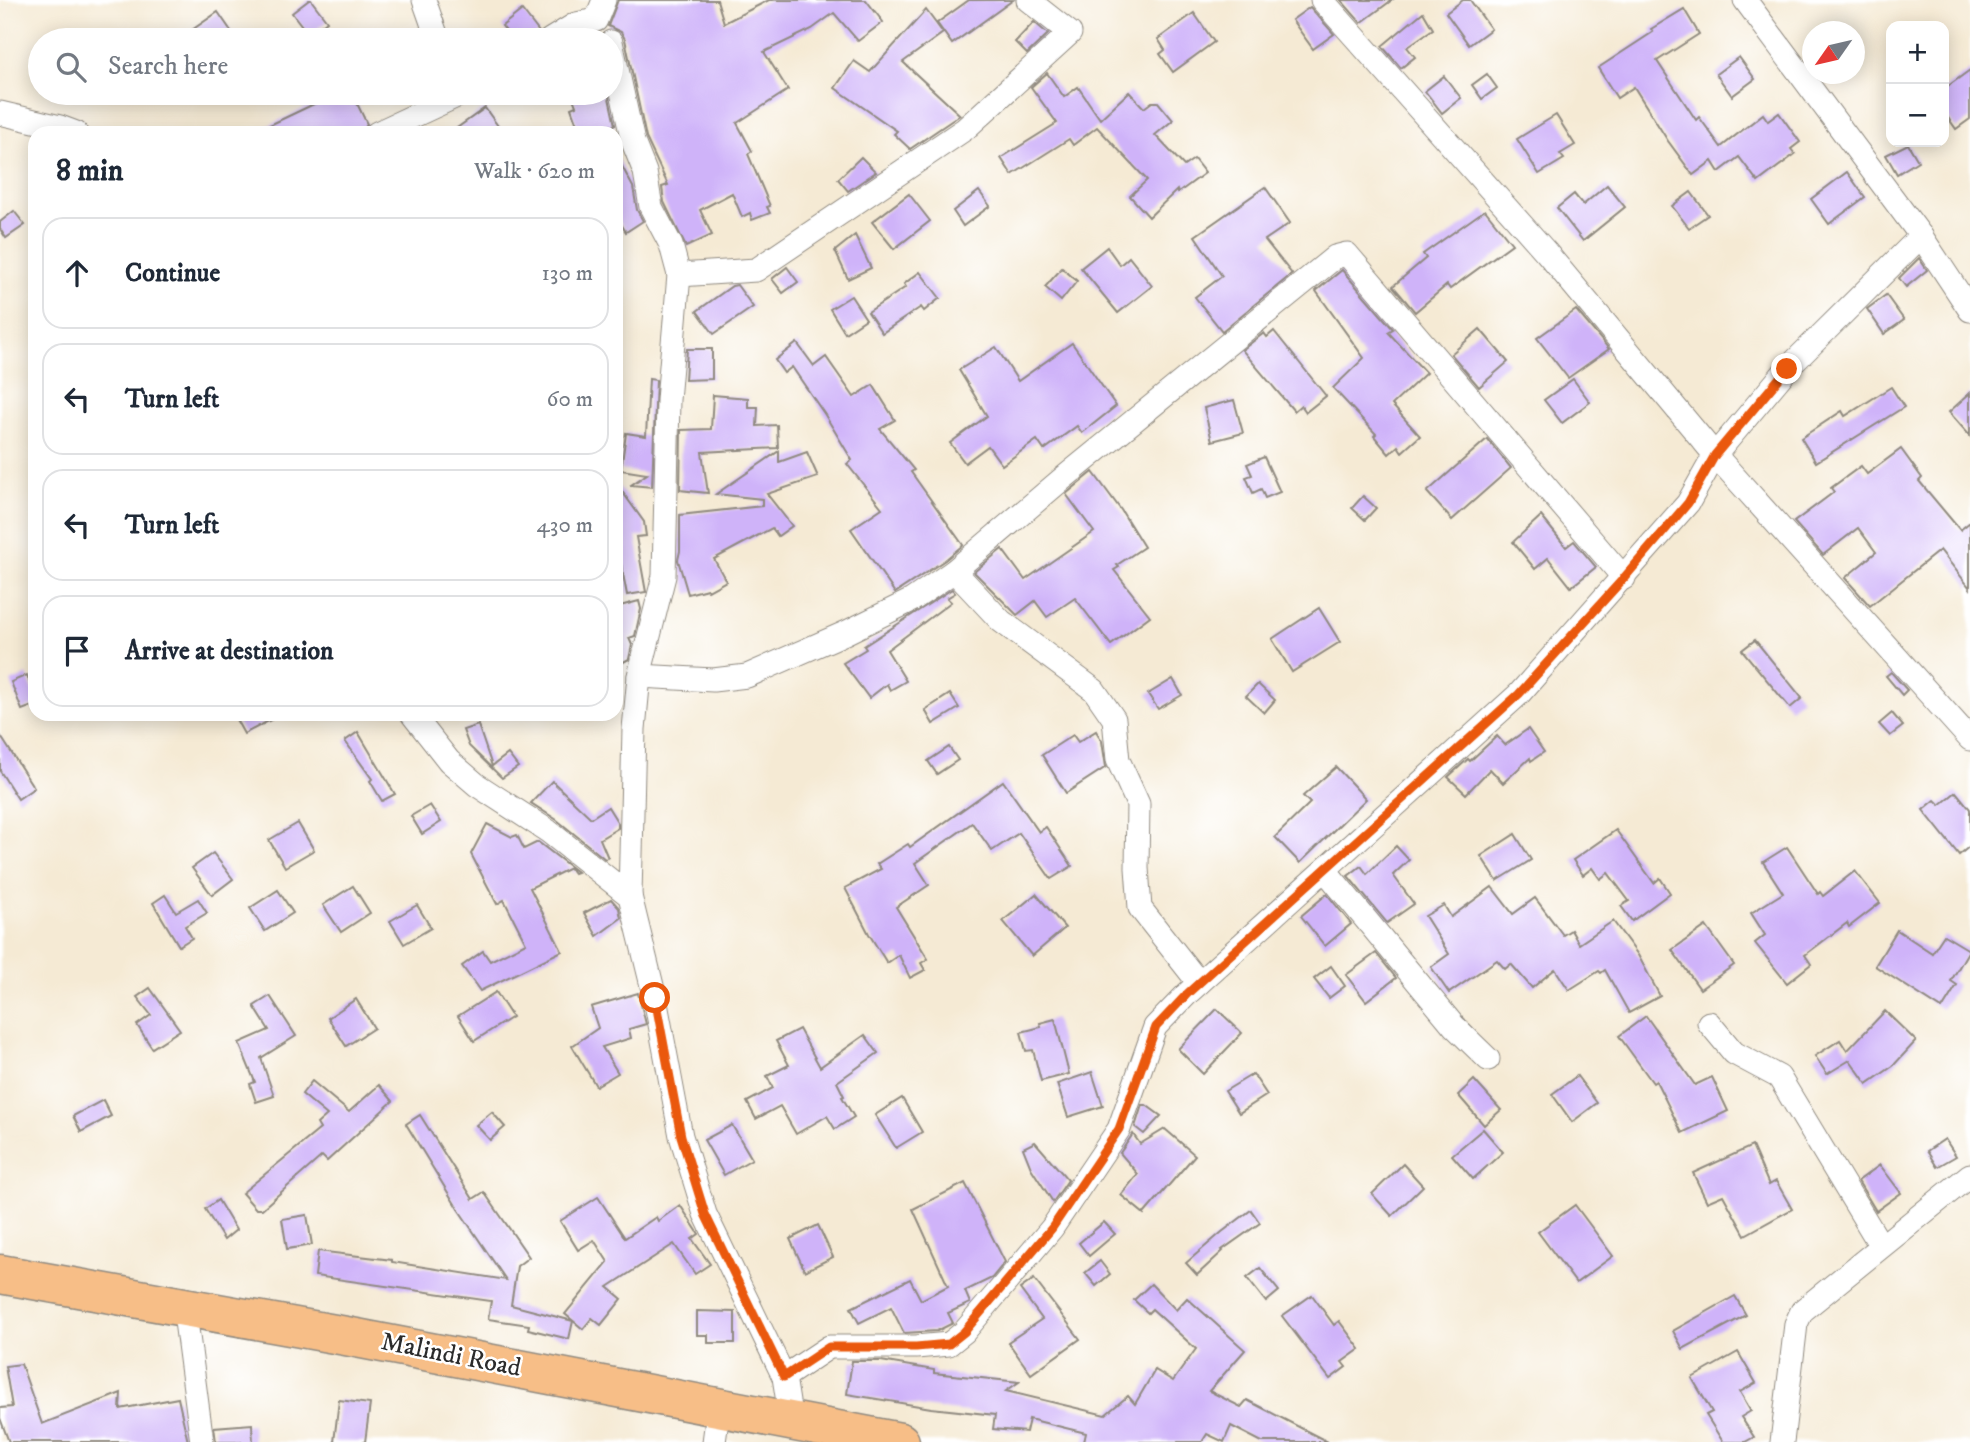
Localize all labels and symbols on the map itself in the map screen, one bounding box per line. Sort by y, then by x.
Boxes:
north arrow [1802,21,1865,84]
route end [1771,353,1802,384]
route start [639,982,670,1013]
street label: Malindi Road [378,1325,524,1385]

